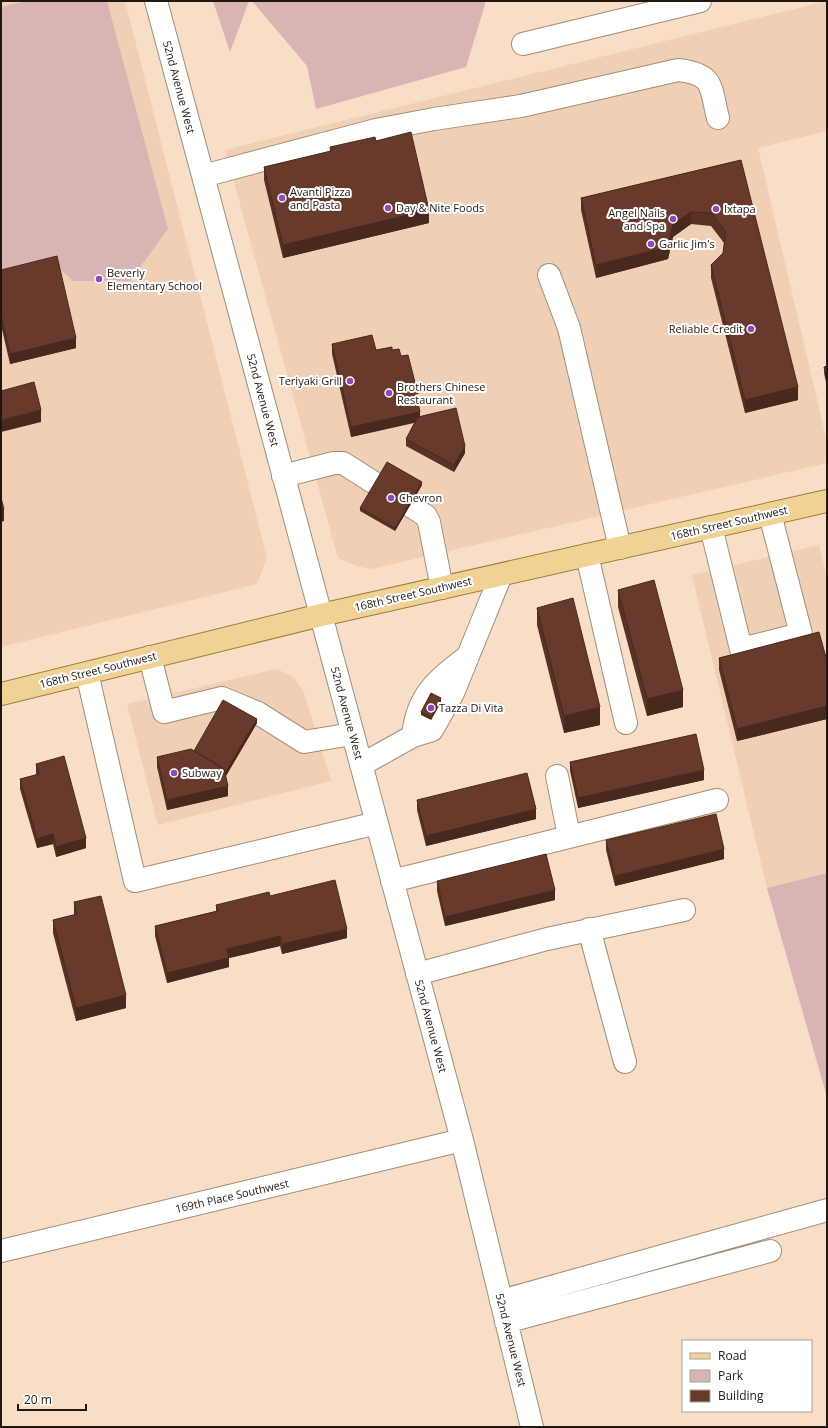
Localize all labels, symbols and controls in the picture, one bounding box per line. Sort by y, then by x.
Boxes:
street label: 52nd Avenue West [160,39,199,135]
place label: Avanti Pizza and Pasta [290,184,351,212]
marker: Avanti Pizza and Pasta [277,193,287,203]
place label: Day & Nite Foods [396,200,484,215]
place label: Ixtapa [724,201,756,216]
marker: Day & Nite Foods [383,203,393,213]
marker: Ixtapa [711,204,721,214]
place label: Angel Nails and Spa [608,205,665,233]
marker: Angel Nails and Spa [668,214,678,224]
place label: Garlic Jim's [659,236,715,251]
marker: Garlic Jim's [646,239,656,249]
place label: Beverly Elementary School [107,265,202,293]
marker: Beverly Elementary School [94,274,104,284]
place label: Reliable Credit [669,321,743,336]
marker: Reliable Credit [746,324,756,334]
street label: 52nd Avenue West [244,352,283,448]
place label: Teriyaki Grill [279,373,342,388]
marker: Teriyaki Grill [345,376,355,386]
place label: Brothers Chinese Restaurant [397,379,485,407]
marker: Brothers Chinese Restaurant [384,388,394,398]
place label: Chevron [399,490,442,505]
marker: Chevron [386,493,396,503]
street label: 168th Street Southwest [669,502,789,543]
street label: 168th Street Southwest [353,573,473,614]
street label: 168th Street Southwest [38,648,158,691]
street label: 52nd Avenue West [328,665,367,761]
place label: Tazza Di Vita [439,700,503,715]
marker: Tazza Di Vita [426,703,436,713]
place label: Subway [182,765,222,780]
marker: Subway [169,768,179,778]
street label: 52nd Avenue West [412,978,451,1074]
street label: 169th Place Southwest [174,1175,290,1216]
street label: 52nd Avenue West [493,1292,530,1388]
legend [682,1340,812,1412]
text: Road [718,1347,747,1364]
text: Park [718,1367,744,1384]
scale bar [18,1386,86,1412]
text: Building [718,1387,764,1404]
text: 20 m [24,1391,52,1408]

